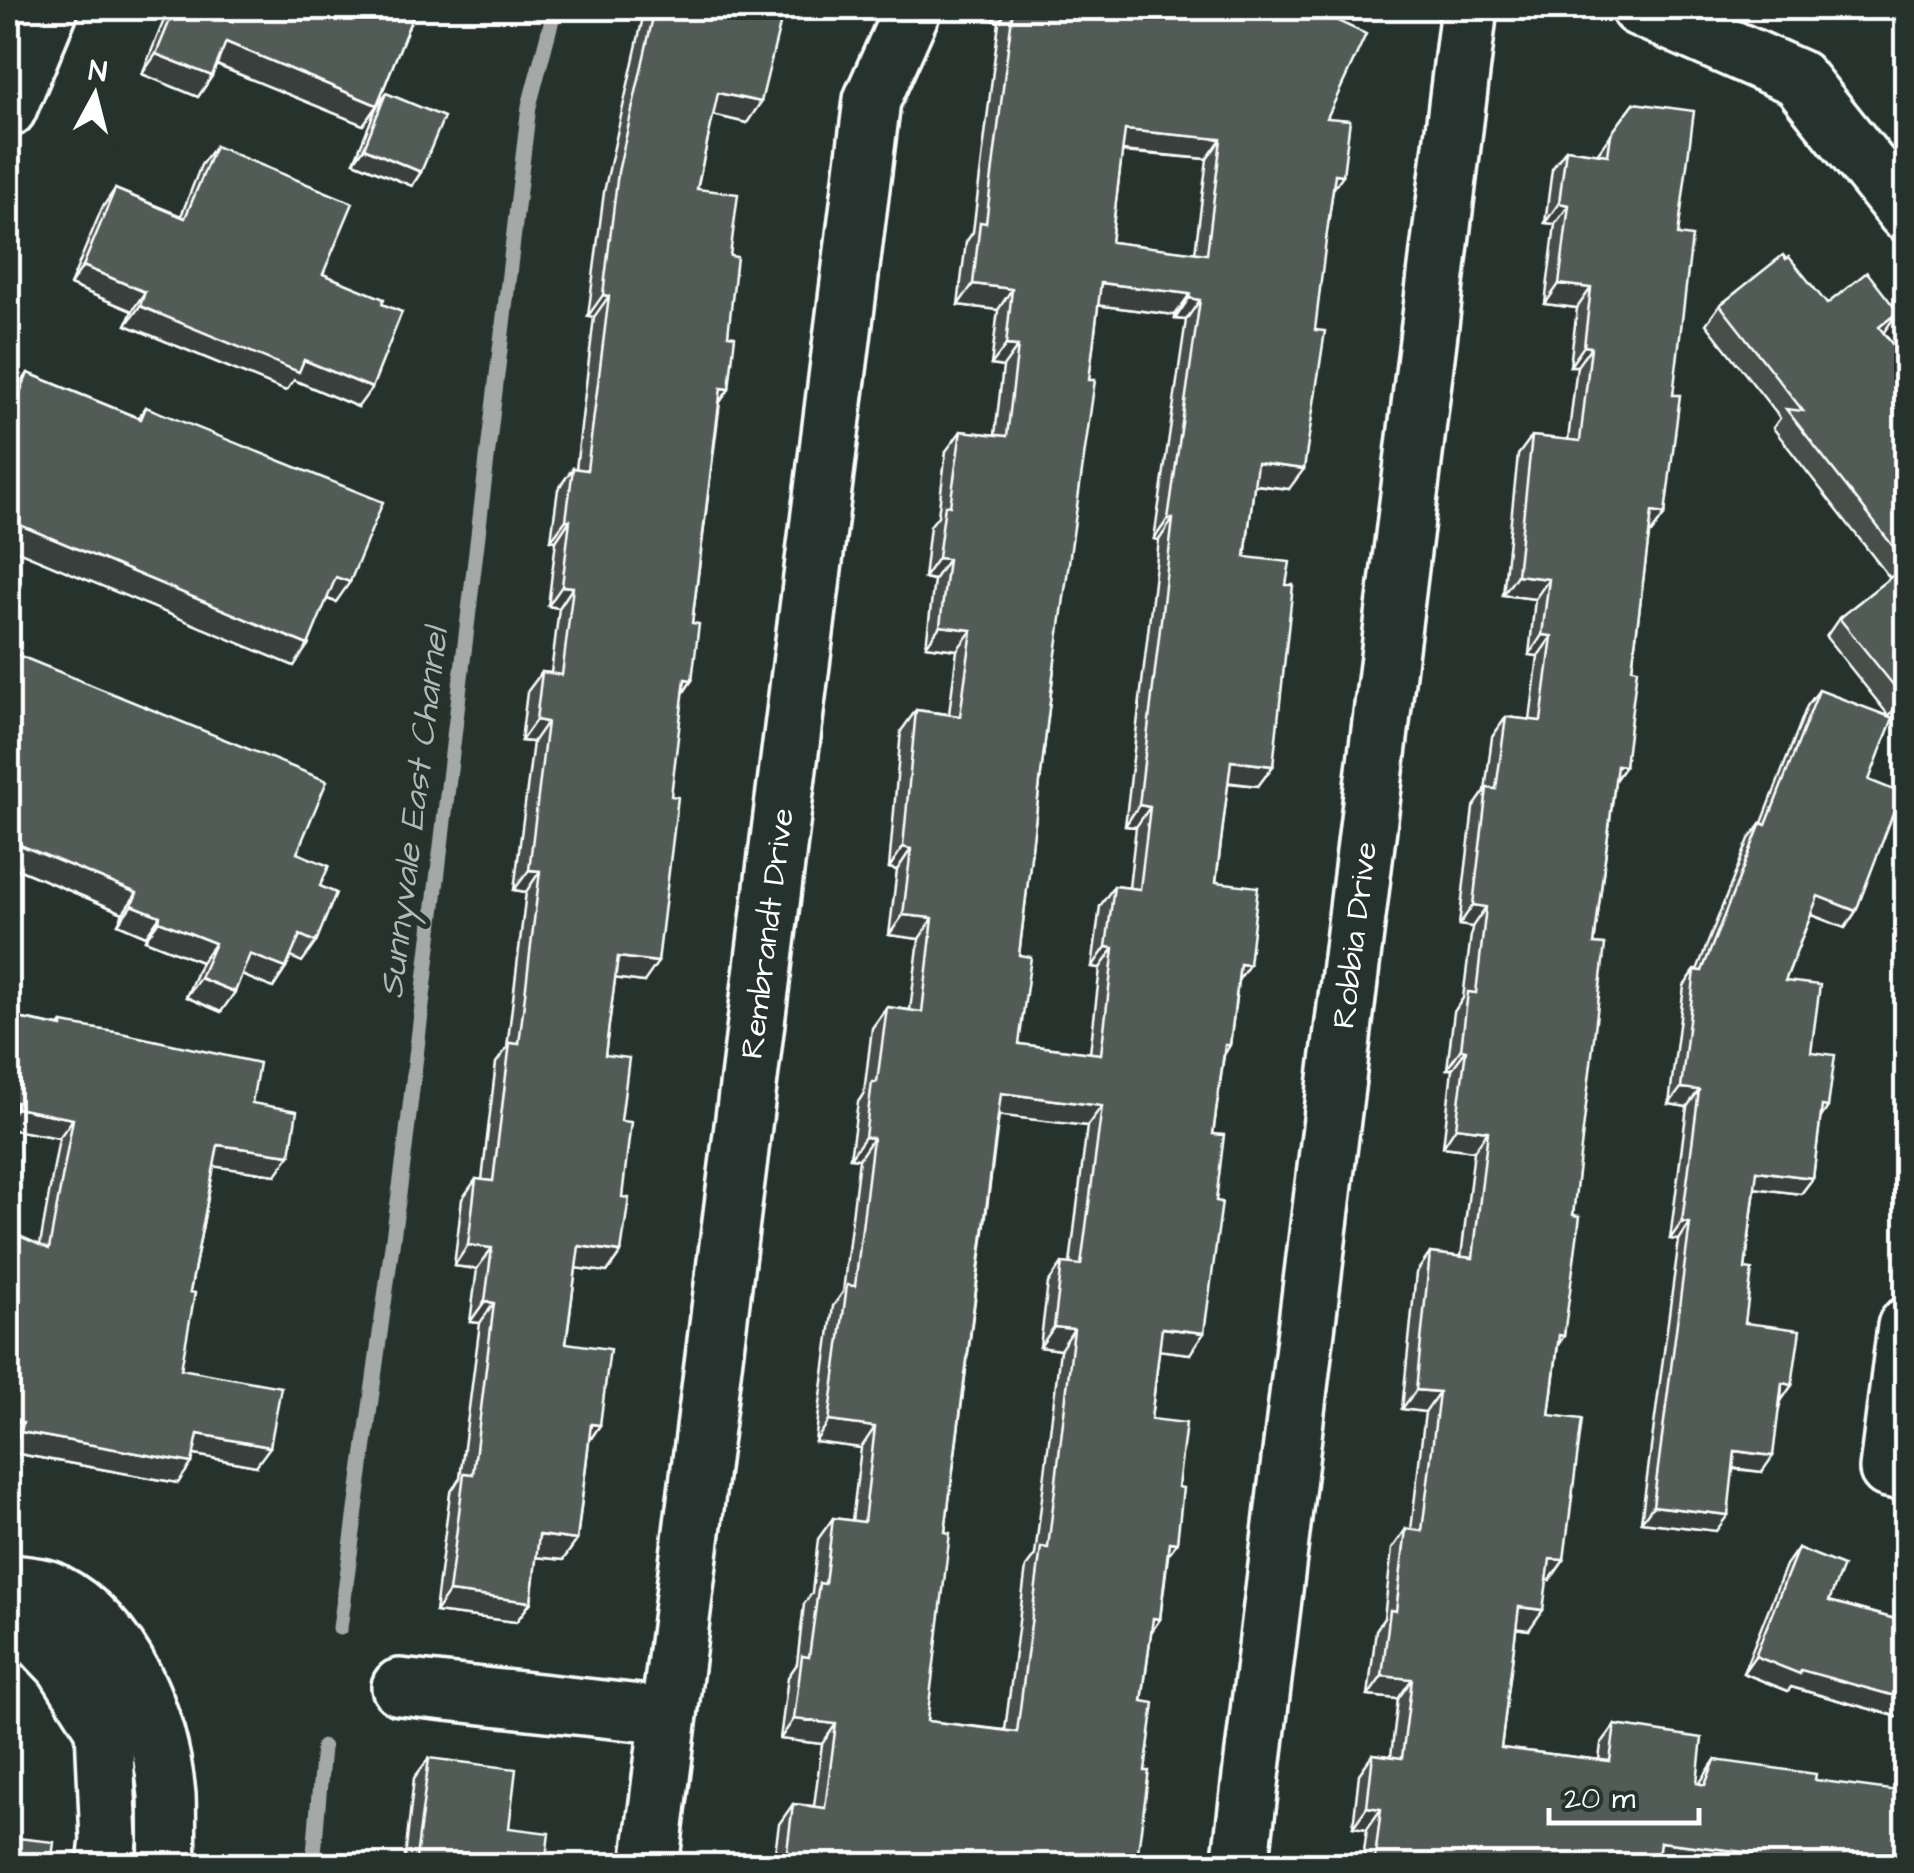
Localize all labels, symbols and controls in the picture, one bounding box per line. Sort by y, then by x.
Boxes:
north arrow [45,45,145,145]
text: N [87,51,109,92]
water label: Sunnyvale East Channel [367,621,463,1001]
street label: Rembrandt Drive [729,805,805,1061]
street label: Robbia Drive [1321,839,1389,1031]
scale bar [1549,1763,1699,1825]
text: 20 m [1564,1778,1636,1820]

